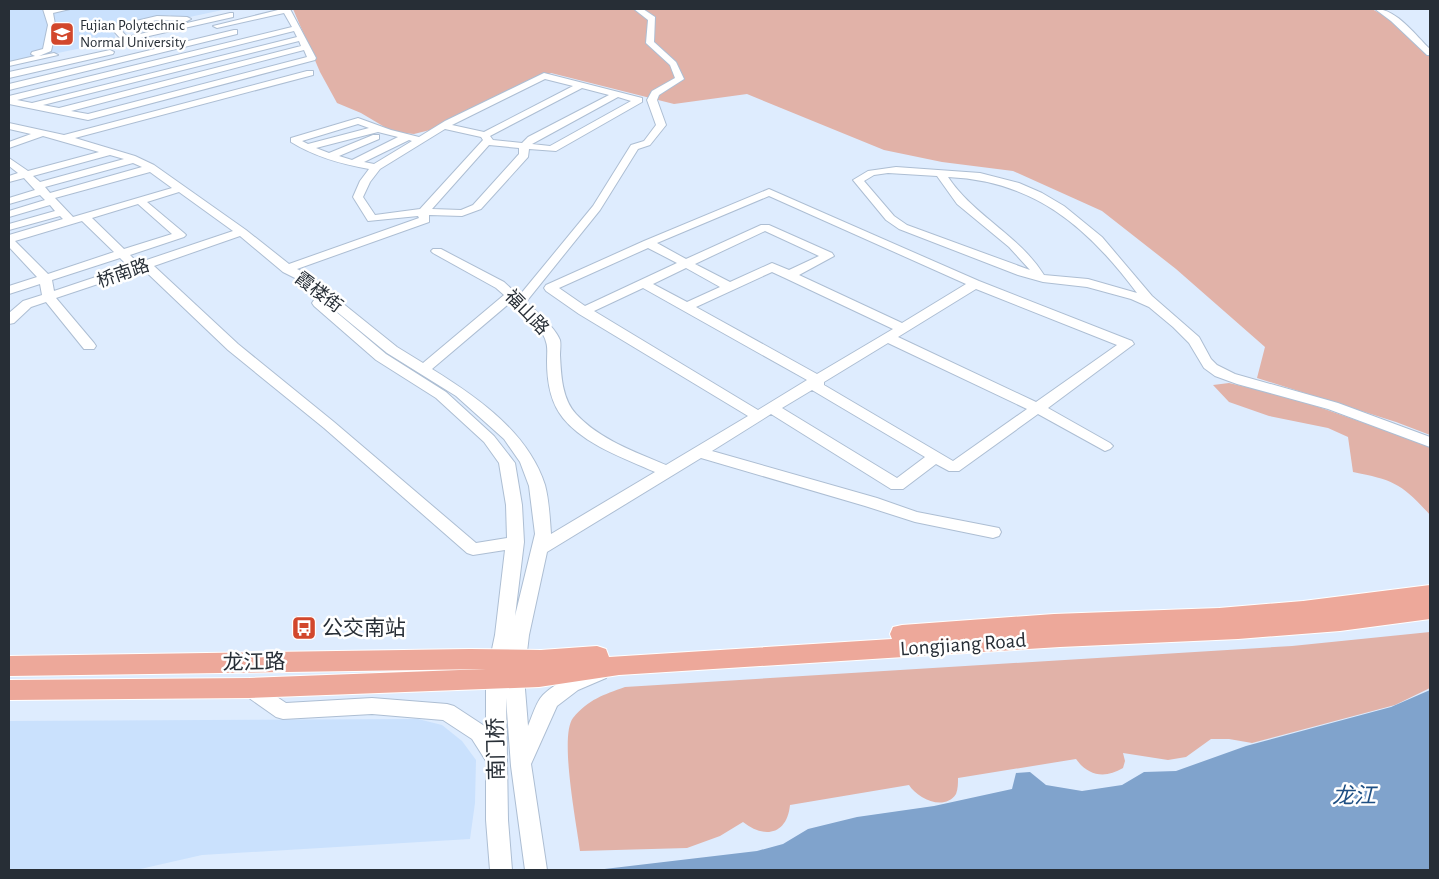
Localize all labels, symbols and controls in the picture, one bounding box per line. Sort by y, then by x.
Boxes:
place label: Fujian Polytechnic Normal University [80,18,186,50]
school or university icon: Fujian Polytechnic Normal University [49,21,75,47]
street label: 桥南路 [94,255,152,291]
street label: 霞楼街 [291,268,347,316]
street label: 福山路 [501,286,553,338]
bus stop icon: 公交南站 [291,615,317,641]
place label: 公交南站 [322,617,406,639]
street label: Longjiang Road [899,630,1027,659]
street label: 龙江路 [222,650,286,674]
street label: 南门桥 [484,717,508,781]
water label: 龙江 [1332,784,1378,807]

